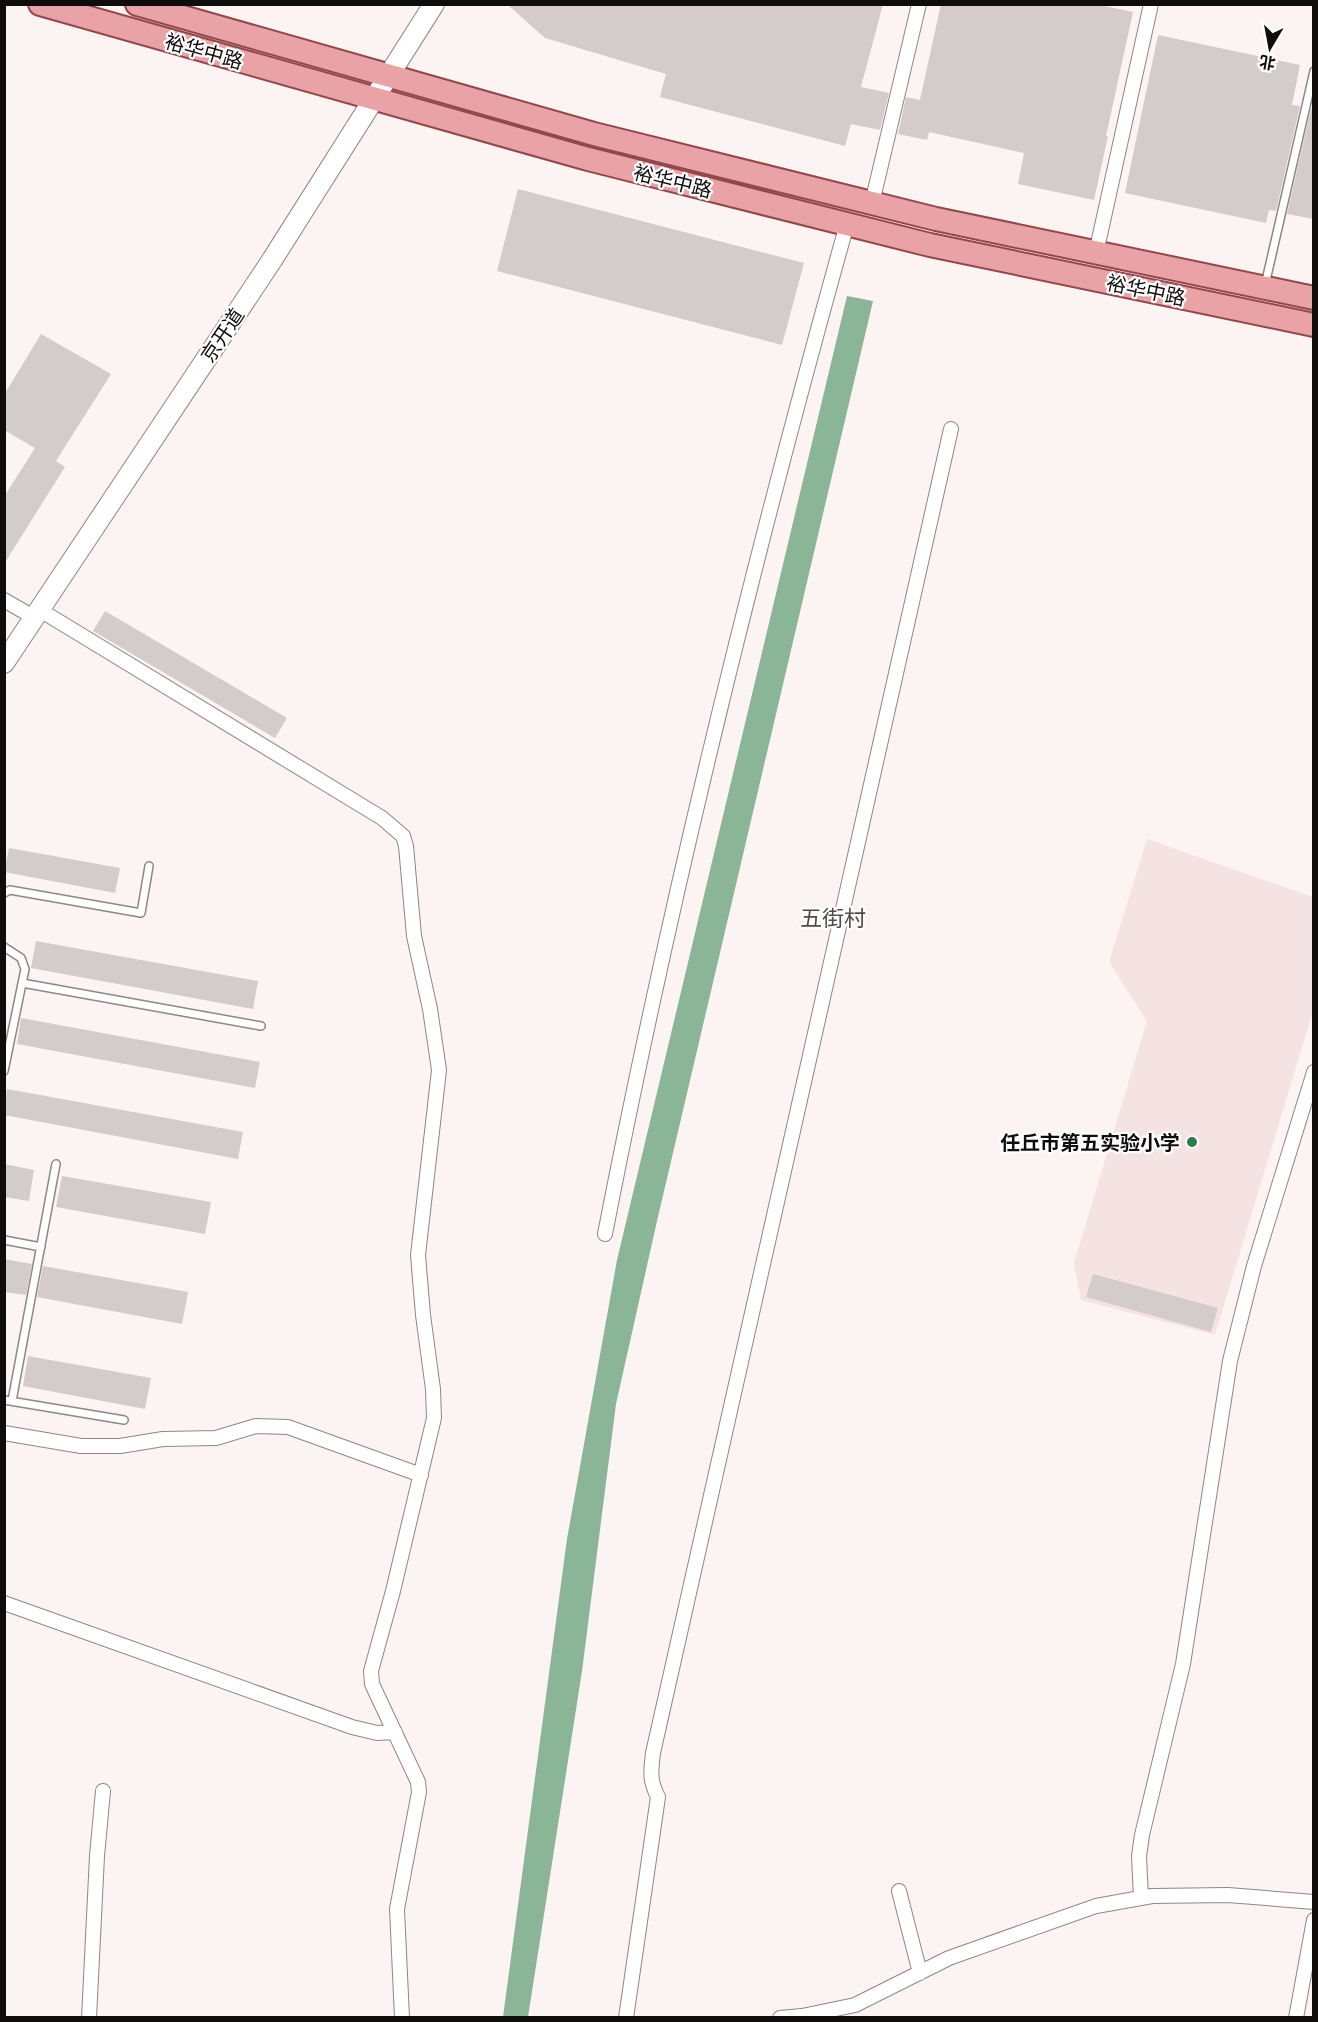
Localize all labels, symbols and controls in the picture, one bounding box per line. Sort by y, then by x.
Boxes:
north arrow [1240,18,1300,78]
street label: 裕华中路 [162,27,246,75]
text: 北 [1258,51,1277,75]
street label: 裕华中路 [631,158,715,204]
street label: 裕华中路 [1104,268,1188,312]
street label: 京开道 [194,303,250,367]
district label: 五街村 [800,903,866,933]
place label: 任丘市第五实验小学 [1000,1129,1180,1156]
marker: 任丘市第五实验小学 [1185,1135,1199,1149]

